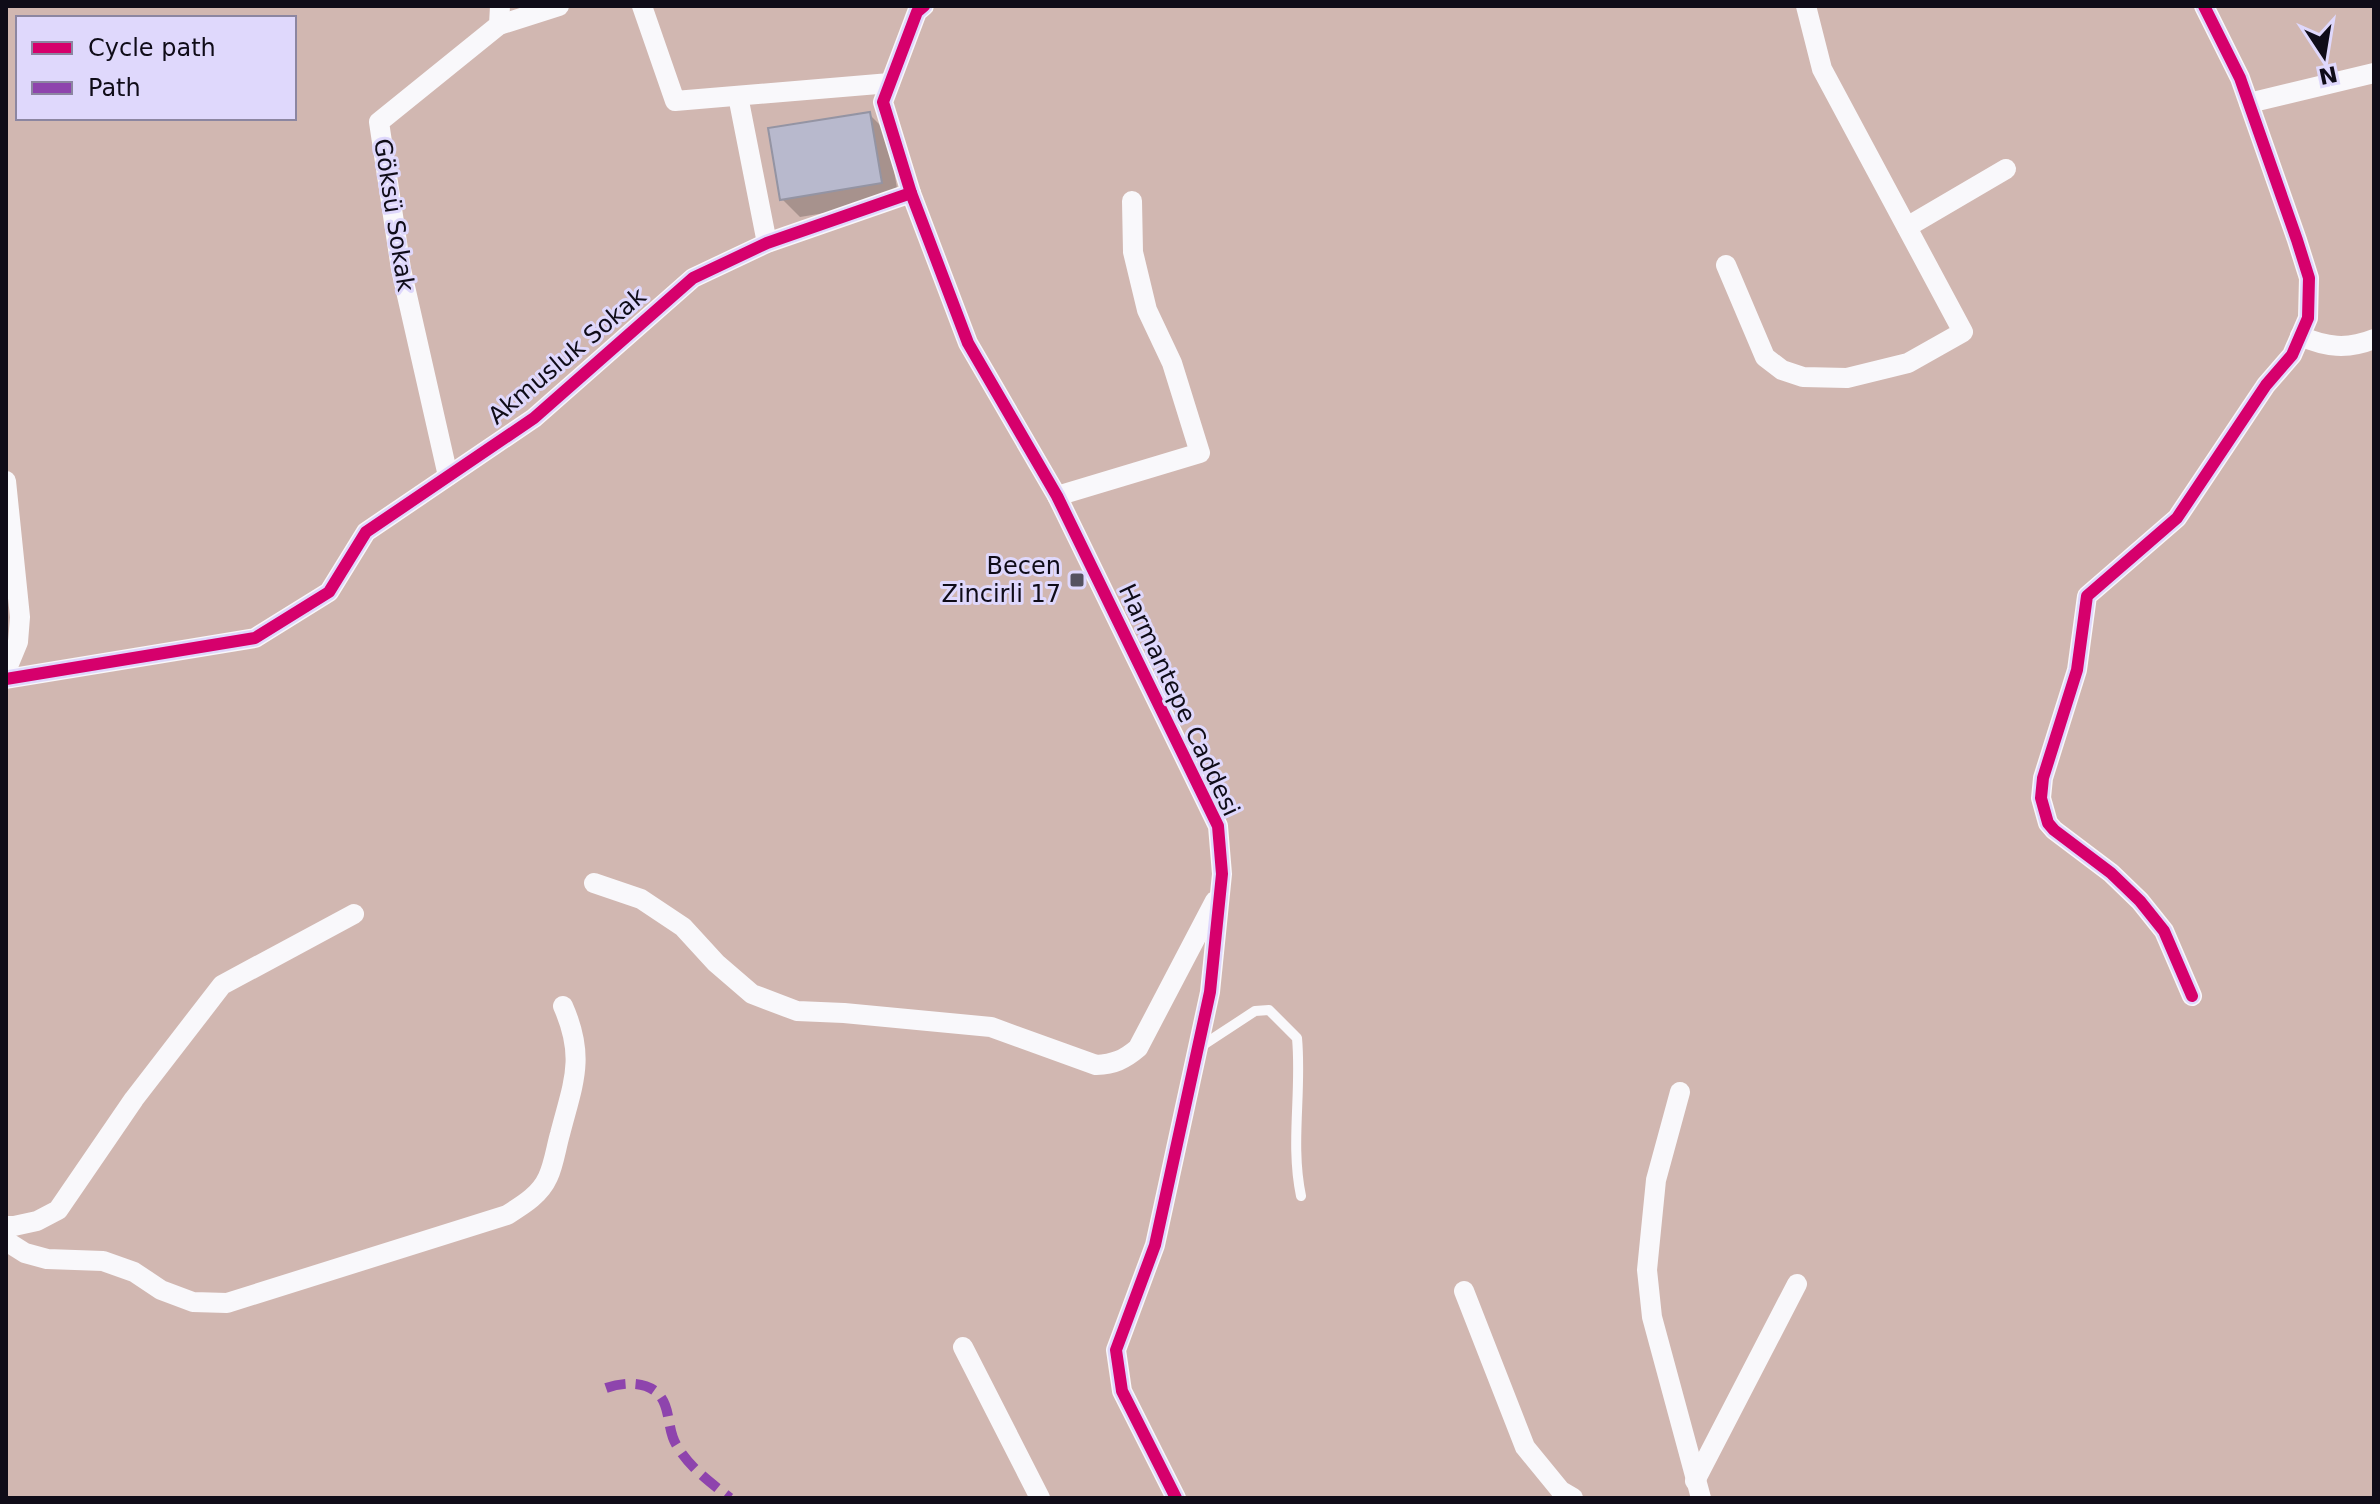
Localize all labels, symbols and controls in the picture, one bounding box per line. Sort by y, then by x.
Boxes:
legend [16,16,296,120]
north arrow [2284,16,2364,96]
text: Cycle path [88,34,216,62]
text: N [2316,61,2340,89]
text: Path [88,74,141,102]
street label: Göksü Sokak [368,136,420,294]
street label: Akmusluk Sokak [483,282,651,430]
place label: Becen Zincirli 17 [941,552,1061,608]
marker: Becen Zincirli 17 [1068,571,1086,589]
street label: Harmantepe Caddesi [1113,579,1245,821]

